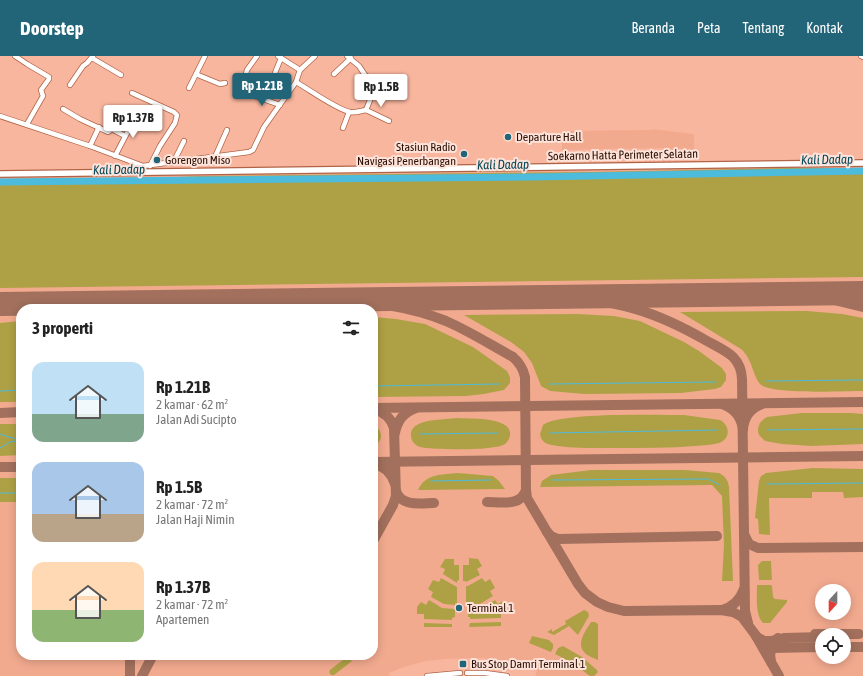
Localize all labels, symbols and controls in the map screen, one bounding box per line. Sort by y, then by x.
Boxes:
text: Doorstep [20,17,84,39]
text: Beranda [632,20,675,36]
text: Peta [697,20,721,36]
text: Tentang [743,20,784,36]
text: Kontak [806,20,843,36]
pin: Rp 1.21B [221,73,303,107]
pin: Rp 1.5B [344,74,418,108]
text: Rp 1.21B [241,78,283,93]
text: Rp 1.5B [363,79,399,94]
pin: Rp 1.37B [92,105,174,139]
text: Rp 1.37B [112,110,154,125]
place label: Departure Hall [516,130,582,144]
marker: Departure Hall [503,132,513,142]
place label: Stasiun Radio Navigasi Penerbangan [357,140,456,168]
street label: Soekarno Hatta Perimeter Selatan [548,147,698,163]
marker: Stasiun Radio Navigasi Penerbangan [459,149,469,159]
water label: Kali Dadap [801,152,853,167]
place label: Gorengon Miso [165,153,231,167]
marker: Gorengon Miso [152,155,162,165]
water label: Kali Dadap [477,157,529,172]
water label: Kali Dadap [93,162,145,177]
icon: filters [340,317,362,339]
text: 3 properti [32,318,93,338]
text: Rp 1.21B [156,377,210,397]
icon: home [64,378,112,426]
text: 2 kamar · 62 m² [156,397,228,412]
text: Jalan Adi Sucipto [156,412,237,427]
text: Rp 1.5B [156,477,202,497]
icon: home [64,478,112,526]
text: 2 kamar · 72 m² [156,497,228,512]
text: Jalan Haji Nimin [156,512,234,527]
text: Rp 1.37B [156,577,210,597]
icon: home [64,578,112,626]
north arrow [815,584,851,620]
map controls [815,584,851,664]
text: 2 kamar · 72 m² [156,597,228,612]
place label: Terminal 1 [467,601,514,615]
marker: Terminal 1 [454,603,464,613]
text: Apartemen [156,612,209,627]
button: locate [815,628,851,664]
place label: Bus Stop Damri Terminal 1 [471,657,586,671]
marker: Bus Stop Damri Terminal 1 [458,659,468,669]

